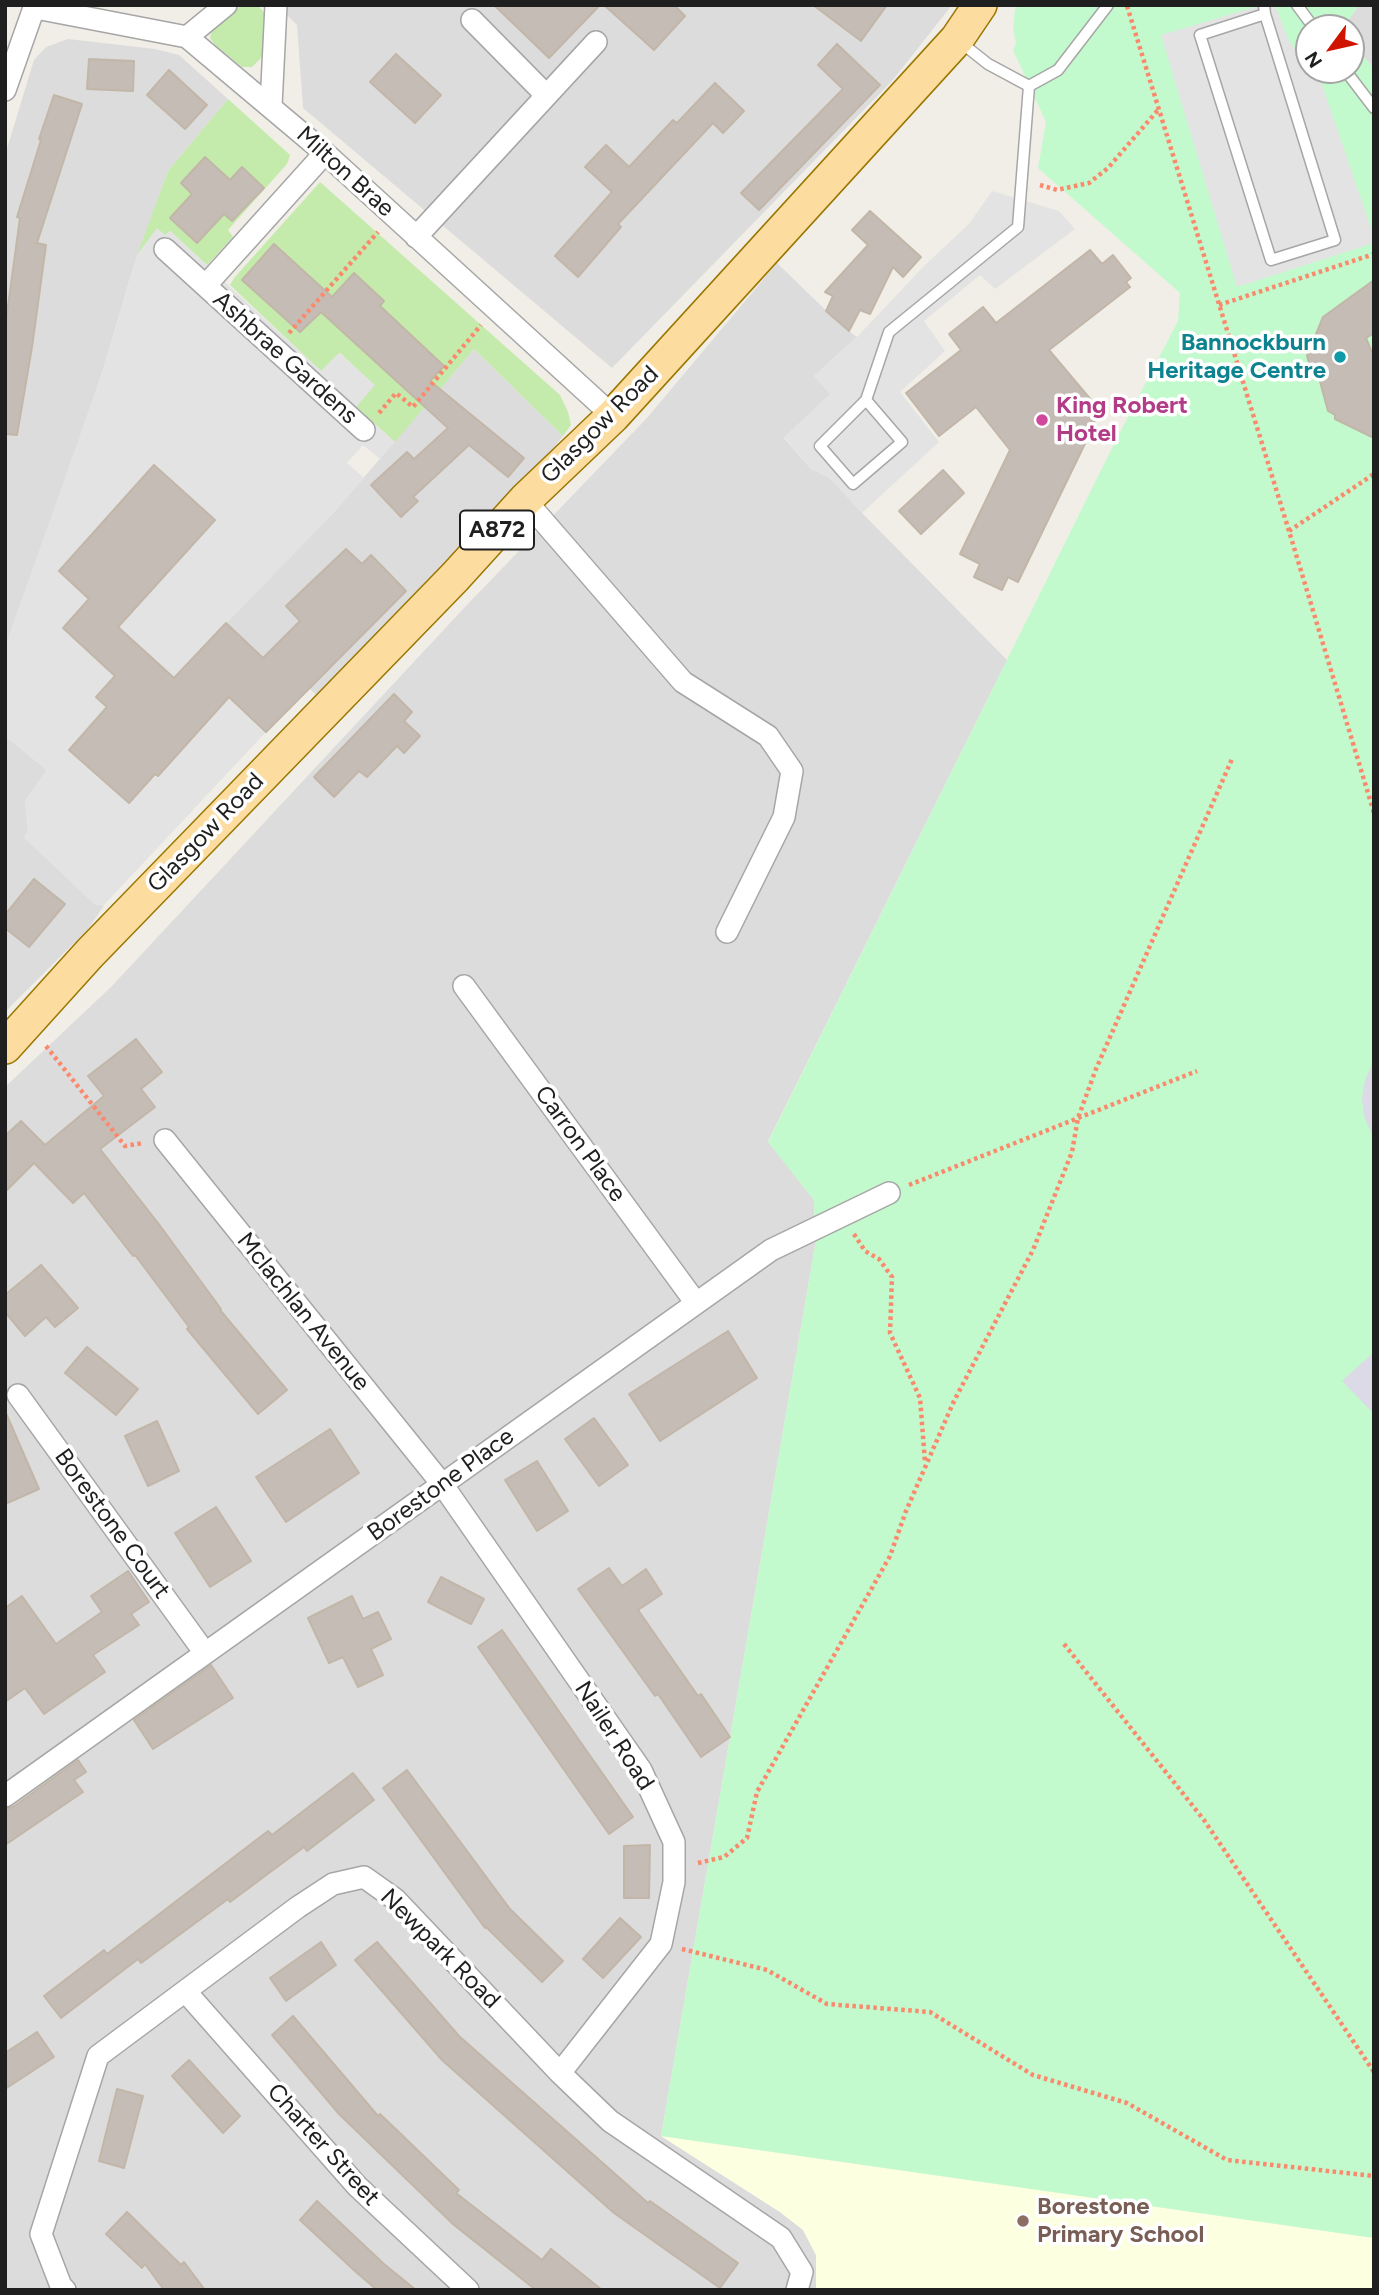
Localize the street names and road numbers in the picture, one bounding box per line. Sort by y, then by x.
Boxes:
street label: Milton Brae [290,121,400,223]
street label: Ashbrae Gardens [207,286,363,430]
street label: Glasgow Road [535,360,665,490]
road number: A872 [460,510,534,550]
street label: Glasgow Road [142,767,270,899]
street label: Carron Place [528,1080,632,1208]
street label: Mclachlan Avenue [230,1227,376,1397]
street label: Borestone Place [362,1422,520,1548]
street label: Borestone Court [48,1443,176,1605]
street label: Nailer Road [568,1676,660,1796]
street label: Newpark Road [374,1883,506,2015]
street label: Charter Street [261,2078,385,2212]

